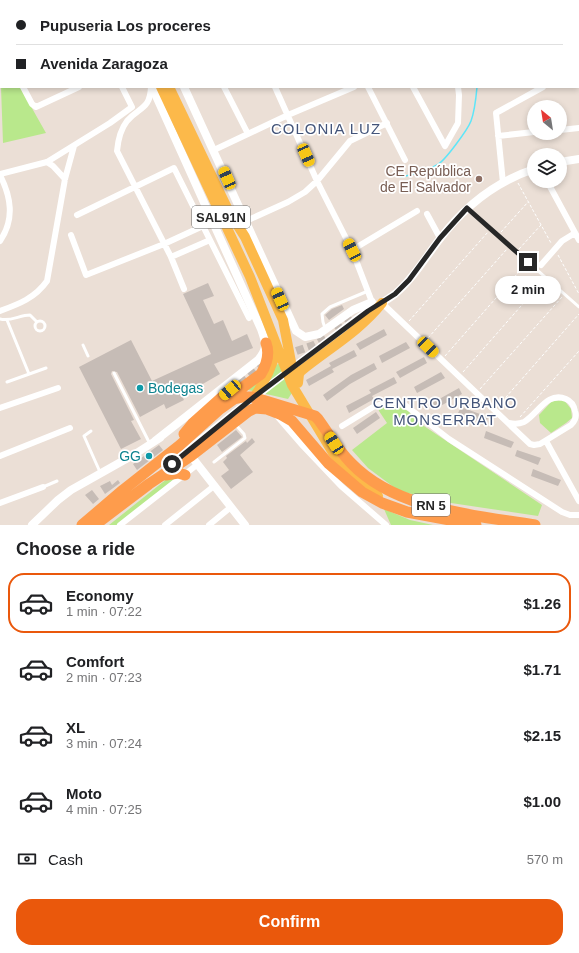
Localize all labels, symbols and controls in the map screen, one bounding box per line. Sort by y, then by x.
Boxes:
text: Pupuseria Los proceres [40,17,211,34]
text: Avenida Zaragoza [40,55,168,72]
north arrow [527,100,567,140]
map controls [527,100,567,188]
district label: COLONIA LUZ [271,120,381,137]
car [296,142,316,168]
button: layers [527,148,567,188]
place label: CE República de El Salvador [380,163,471,195]
car [217,165,237,191]
marker: CE República de El Salvador [474,174,484,184]
road number: SAL91N [192,206,250,228]
car [341,237,363,263]
route end [519,253,537,271]
callout: 2 min [495,276,561,304]
text: 2 min [511,282,545,297]
car [270,286,290,312]
car [415,334,441,360]
car [217,378,243,402]
place label: Bodegas [148,380,203,396]
marker: Bodegas [135,383,145,393]
district label: CENTRO URBANO MONSERRAT [373,394,517,428]
car [322,430,346,456]
place label: GG [119,448,141,464]
marker: GG [144,451,154,461]
route start [163,455,181,473]
road number: RN 5 [412,494,450,516]
text: Choose a ride [16,539,135,559]
icon: car [18,585,54,621]
text: Economy [66,587,134,604]
text: $1.26 [523,595,561,612]
text: 1 min · 07:22 [66,604,142,619]
icon: car [18,651,54,687]
text: Comfort [66,653,124,670]
text: $1.71 [523,661,561,678]
text: 2 min · 07:23 [66,670,142,685]
icon: car [18,717,54,753]
text: XL [66,719,85,736]
text: $2.15 [523,727,561,744]
text: 3 min · 07:24 [66,736,142,751]
icon: car [18,783,54,819]
text: Moto [66,785,102,802]
text: $1.00 [523,793,561,810]
text: 4 min · 07:25 [66,802,142,817]
icon: cash [16,848,38,870]
text: Cash [48,851,83,868]
text: 570 m [527,852,563,867]
button: Confirm [16,899,563,945]

